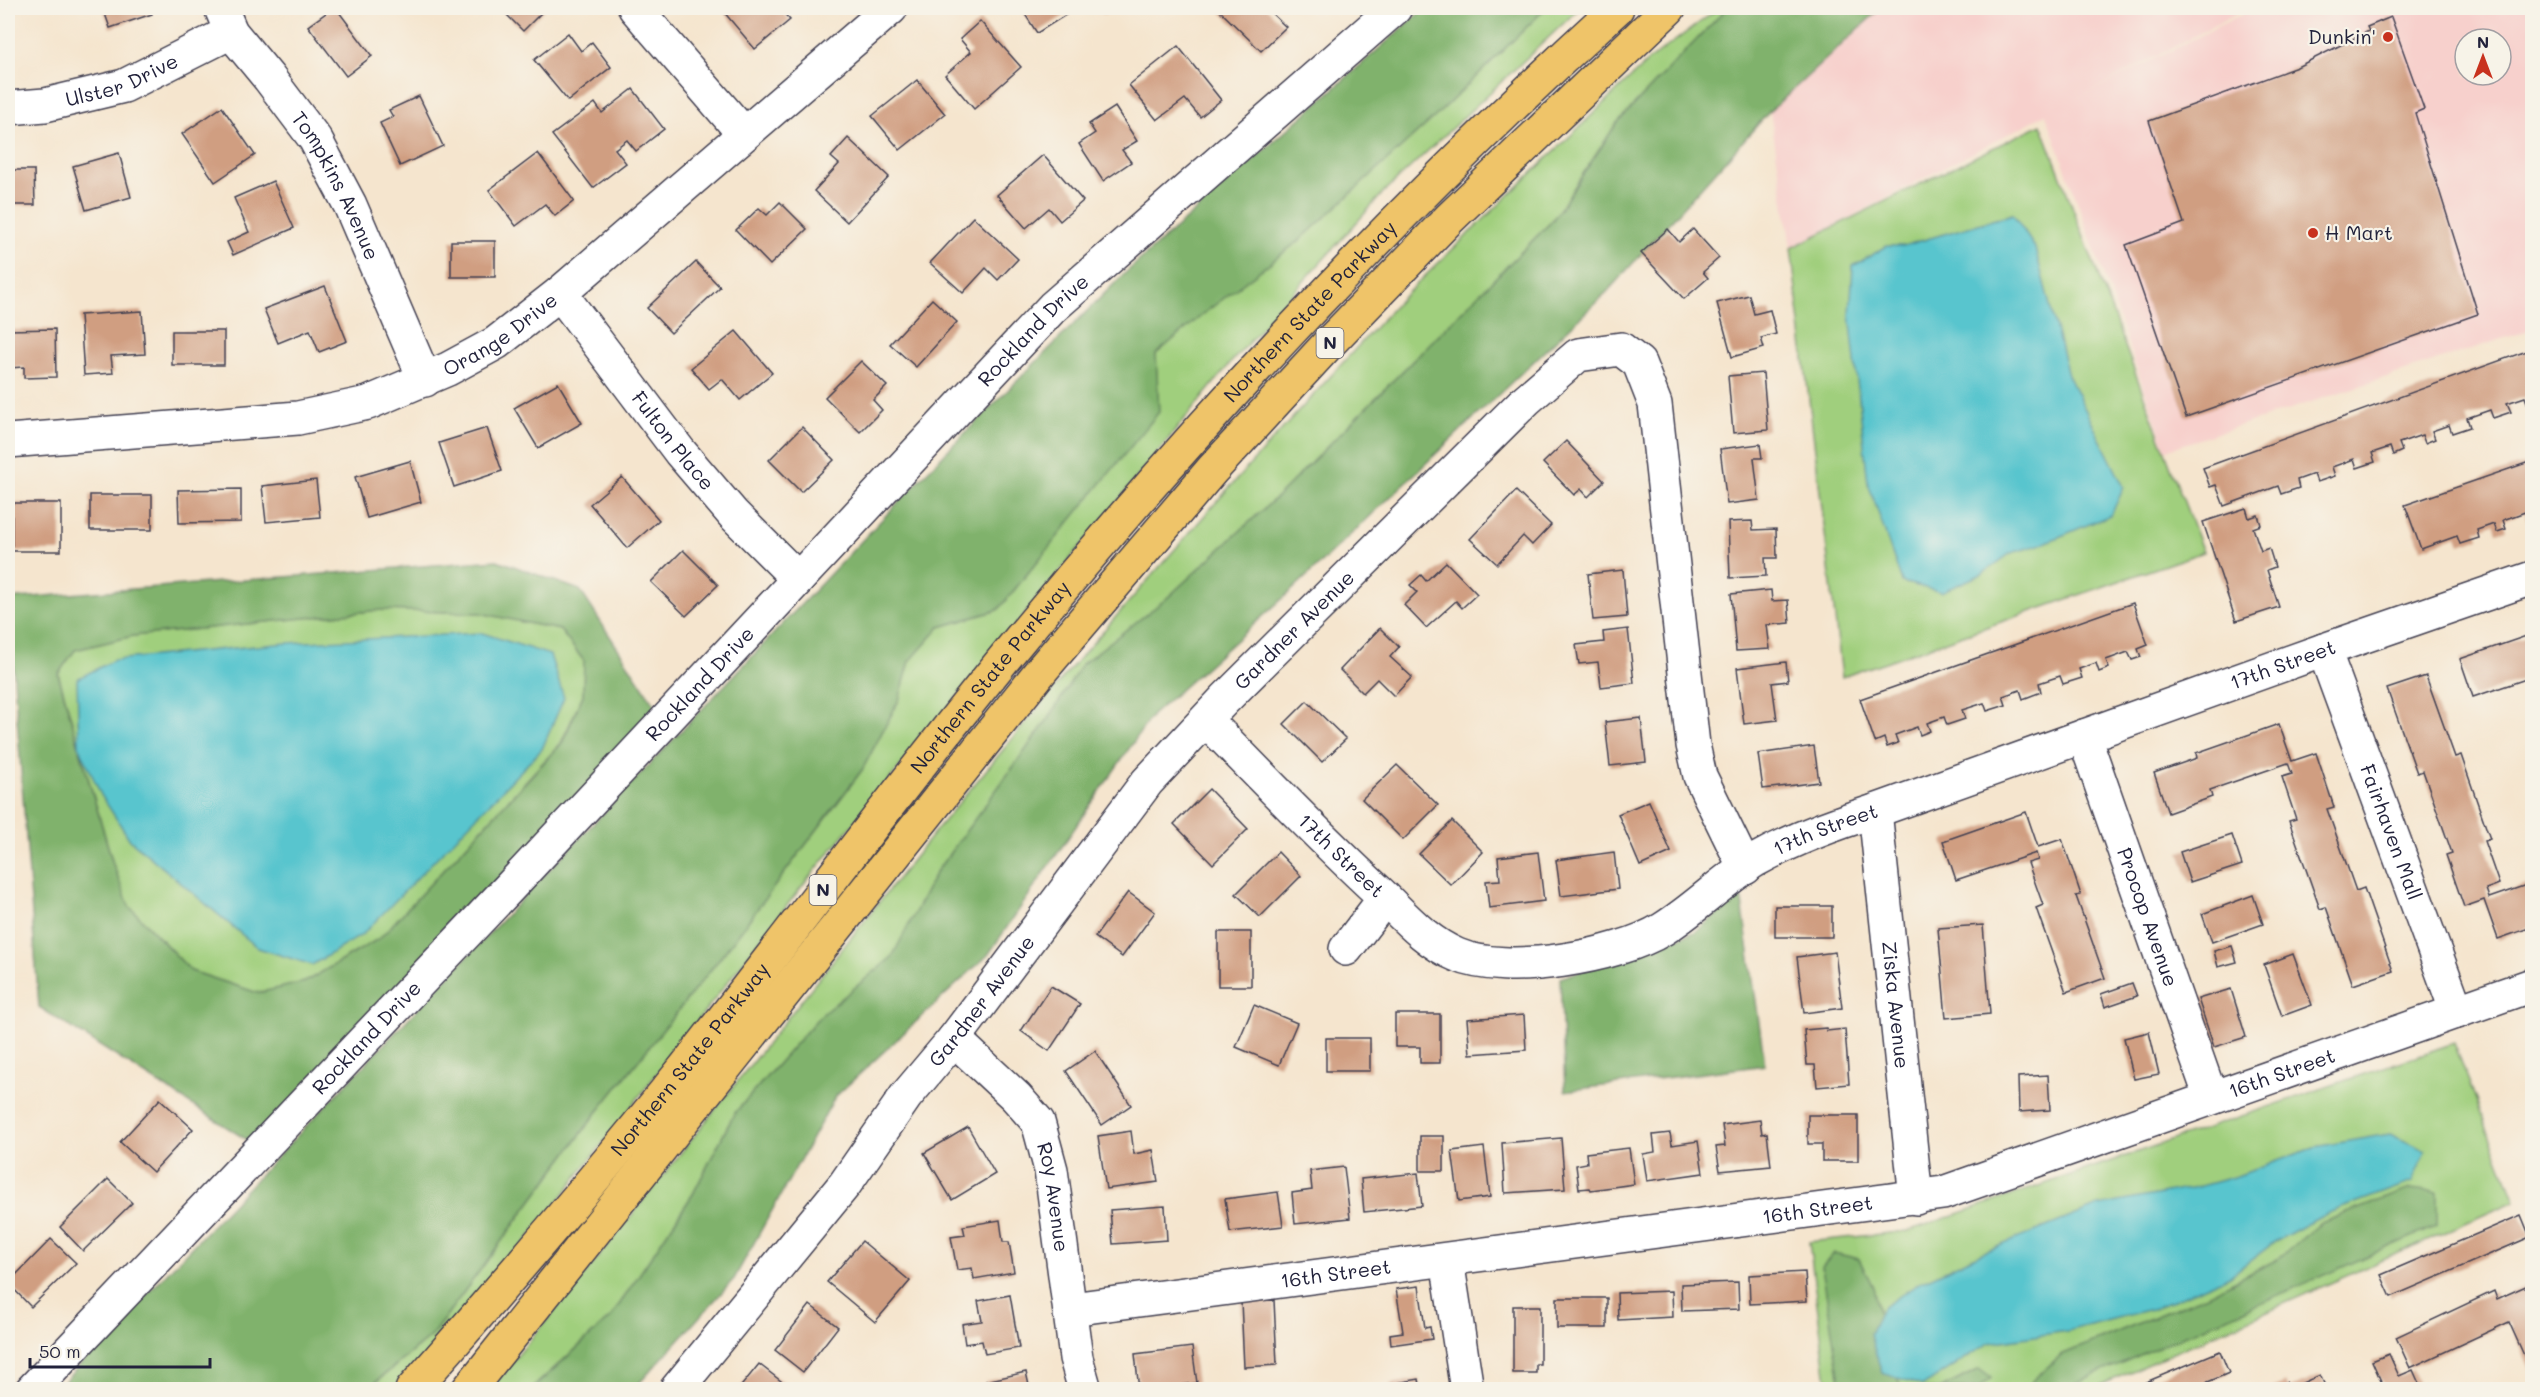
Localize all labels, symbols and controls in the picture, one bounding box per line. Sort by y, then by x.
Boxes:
place label: Dunkin' [2308,23,2376,49]
north arrow [2453,27,2513,87]
marker: Dunkin' [2381,30,2395,44]
text: N [2477,31,2489,52]
street label: Ulster Drive [63,47,182,112]
street label: Tompkins Avenue [287,106,386,264]
street label: Northern State Parkway [1221,216,1403,408]
place label: H Mart [2325,219,2393,245]
marker: H Mart [2306,226,2320,240]
street label: Rockland Drive [972,268,1094,391]
street label: Orange Drive [438,286,562,381]
road number: N [1316,328,1344,358]
street label: Fulton Place [627,385,721,495]
street label: Gardner Avenue [1228,564,1359,695]
street label: Northern State Parkway [904,575,1075,778]
street label: Rockland Drive [639,620,759,746]
street label: 17th Street [2226,633,2339,695]
street label: Fairhaven Mall [2355,760,2429,903]
street label: 17th Street [1768,797,1881,861]
street label: 17th Street [1293,807,1390,903]
street label: Procop Avenue [2112,844,2185,990]
road number: N [810,875,836,905]
street label: Gardner Avenue [922,929,1040,1072]
street label: Ziska Avenue [1877,940,1916,1070]
street label: Northern State Parkway [604,957,774,1161]
street label: Rockland Drive [306,974,426,1099]
street label: 16th Street [2225,1042,2338,1103]
street label: Roy Avenue [1032,1139,1076,1253]
street label: 16th Street [1760,1188,1874,1229]
street label: 16th Street [1279,1253,1392,1293]
scale bar [30,1331,210,1369]
text: 50 m [39,1339,81,1363]

